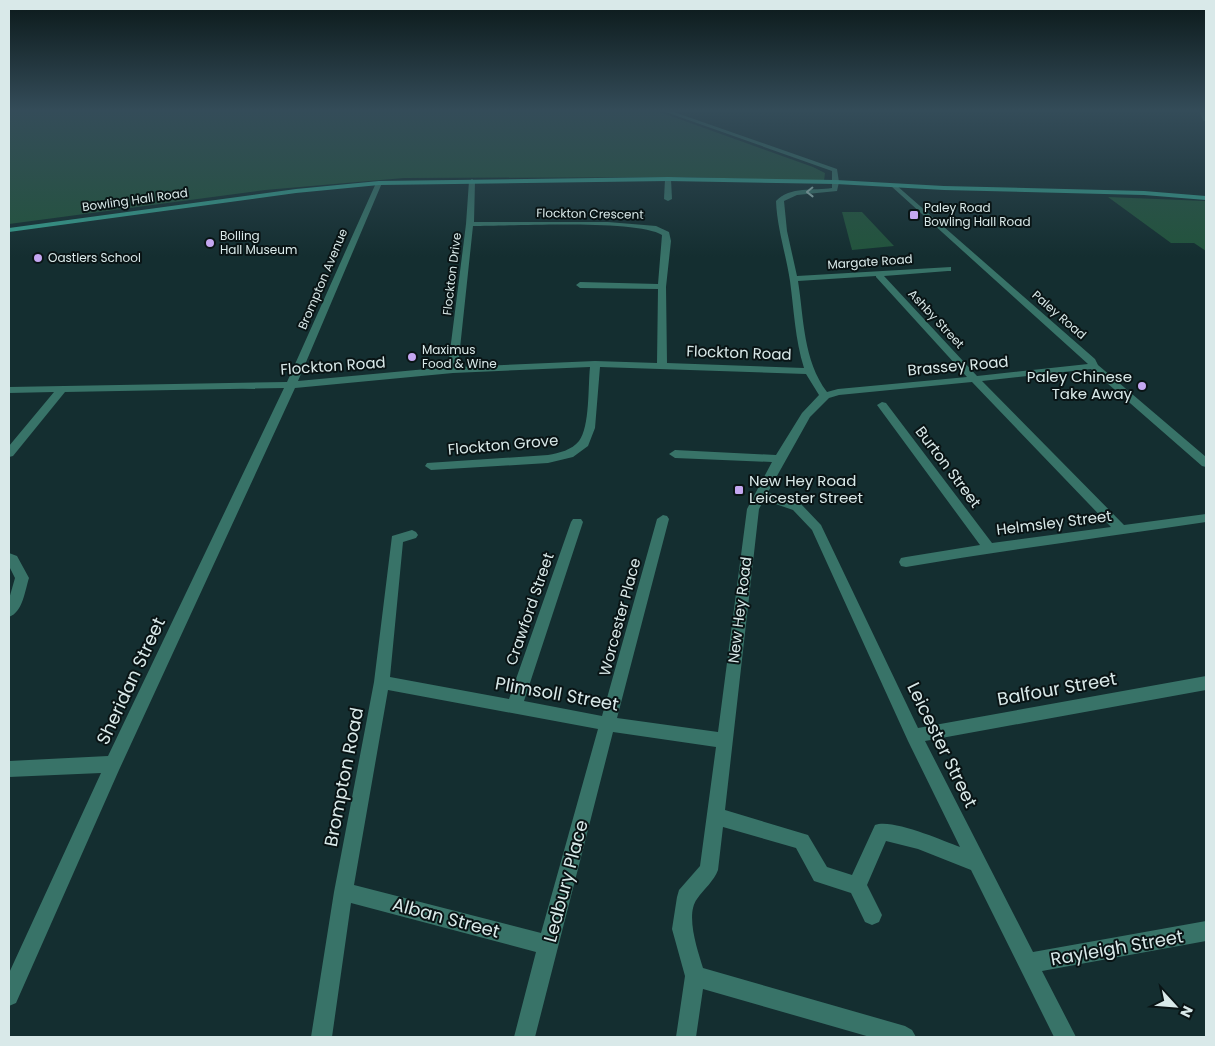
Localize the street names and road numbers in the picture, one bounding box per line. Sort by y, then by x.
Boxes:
street label: Bowling Hall Road [81,184,189,215]
street label: Flockton Crescent [536,204,644,223]
street label: Brompton Avenue [294,226,351,332]
street label: Flockton Drive [438,232,465,316]
street label: Margate Road [827,250,913,273]
street label: Ashby Street [904,285,968,352]
street label: Paley Road [1029,286,1090,343]
street label: Flockton Road [686,340,792,365]
street label: Flockton Road [280,351,386,380]
street label: Brassey Road [907,351,1009,380]
street label: Burton Street [911,422,986,512]
street label: Flockton Grove [447,429,559,460]
street label: Helmsley Street [995,505,1113,540]
street label: Crawford Street [500,550,559,668]
street label: New Hey Road [723,555,756,664]
street label: Worcester Place [594,556,645,678]
street label: Sheridan Street [90,613,171,749]
street label: Balfour Street [995,666,1119,711]
street label: Plimsoll Street [493,670,621,717]
street label: Leicester Street [901,678,984,812]
street label: Brompton Road [318,705,369,849]
street label: Ledbury Place [537,817,594,945]
street label: Alban Street [390,891,502,944]
street label: Rayleigh Street [1049,924,1185,971]

